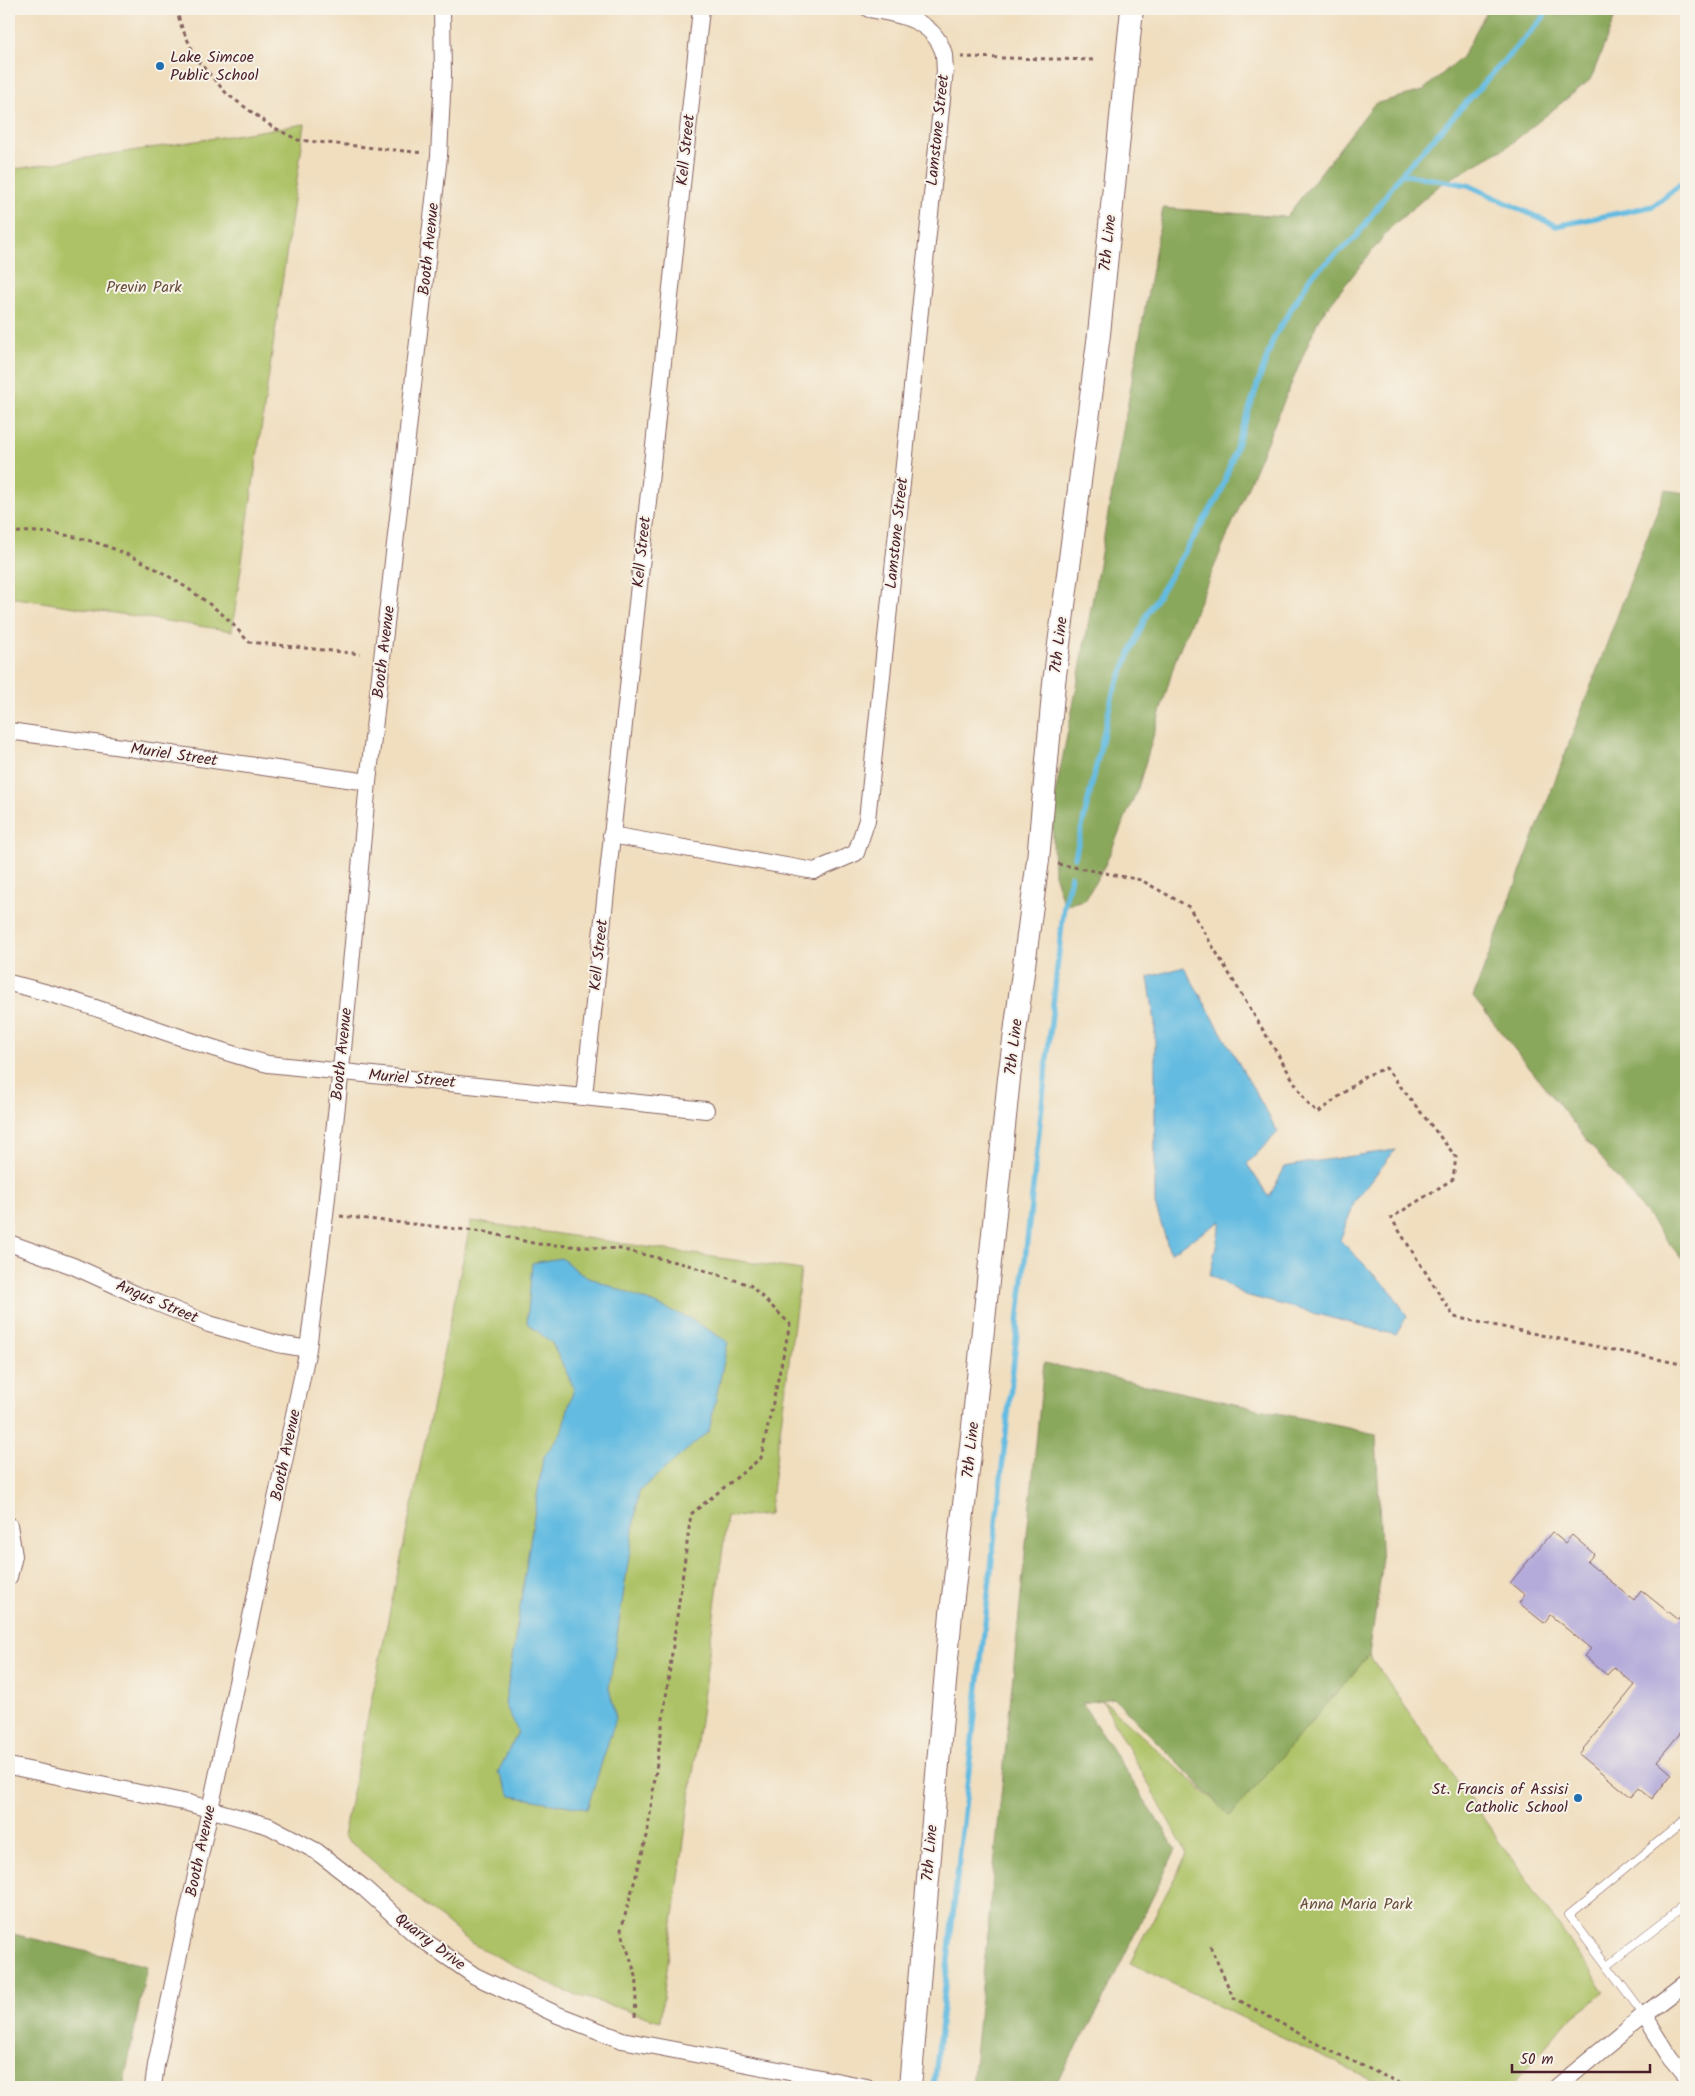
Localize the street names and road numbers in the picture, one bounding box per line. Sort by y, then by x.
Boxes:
street label: Lamstone Street [920,72,956,187]
street label: Kell Street [670,112,702,187]
street label: Booth Avenue [412,201,446,297]
street label: 7th Line [1093,213,1123,273]
street label: Lamstone Street [879,475,915,590]
street label: Kell Street [626,514,658,589]
street label: Booth Avenue [366,604,402,700]
street label: 7th Line [1043,615,1075,675]
street label: Muriel Street [129,737,220,774]
street label: Kell Street [583,917,615,992]
street label: Booth Avenue [325,1006,359,1102]
street label: 7th Line [998,1017,1030,1077]
street label: Muriel Street [367,1063,457,1095]
street label: Angus Street [112,1273,203,1331]
street label: Booth Avenue [264,1407,308,1503]
street label: 7th Line [956,1420,986,1480]
street label: Booth Avenue [179,1803,223,1899]
street label: 7th Line [915,1824,945,1882]
street label: Quarry Drive [389,1907,471,1977]

